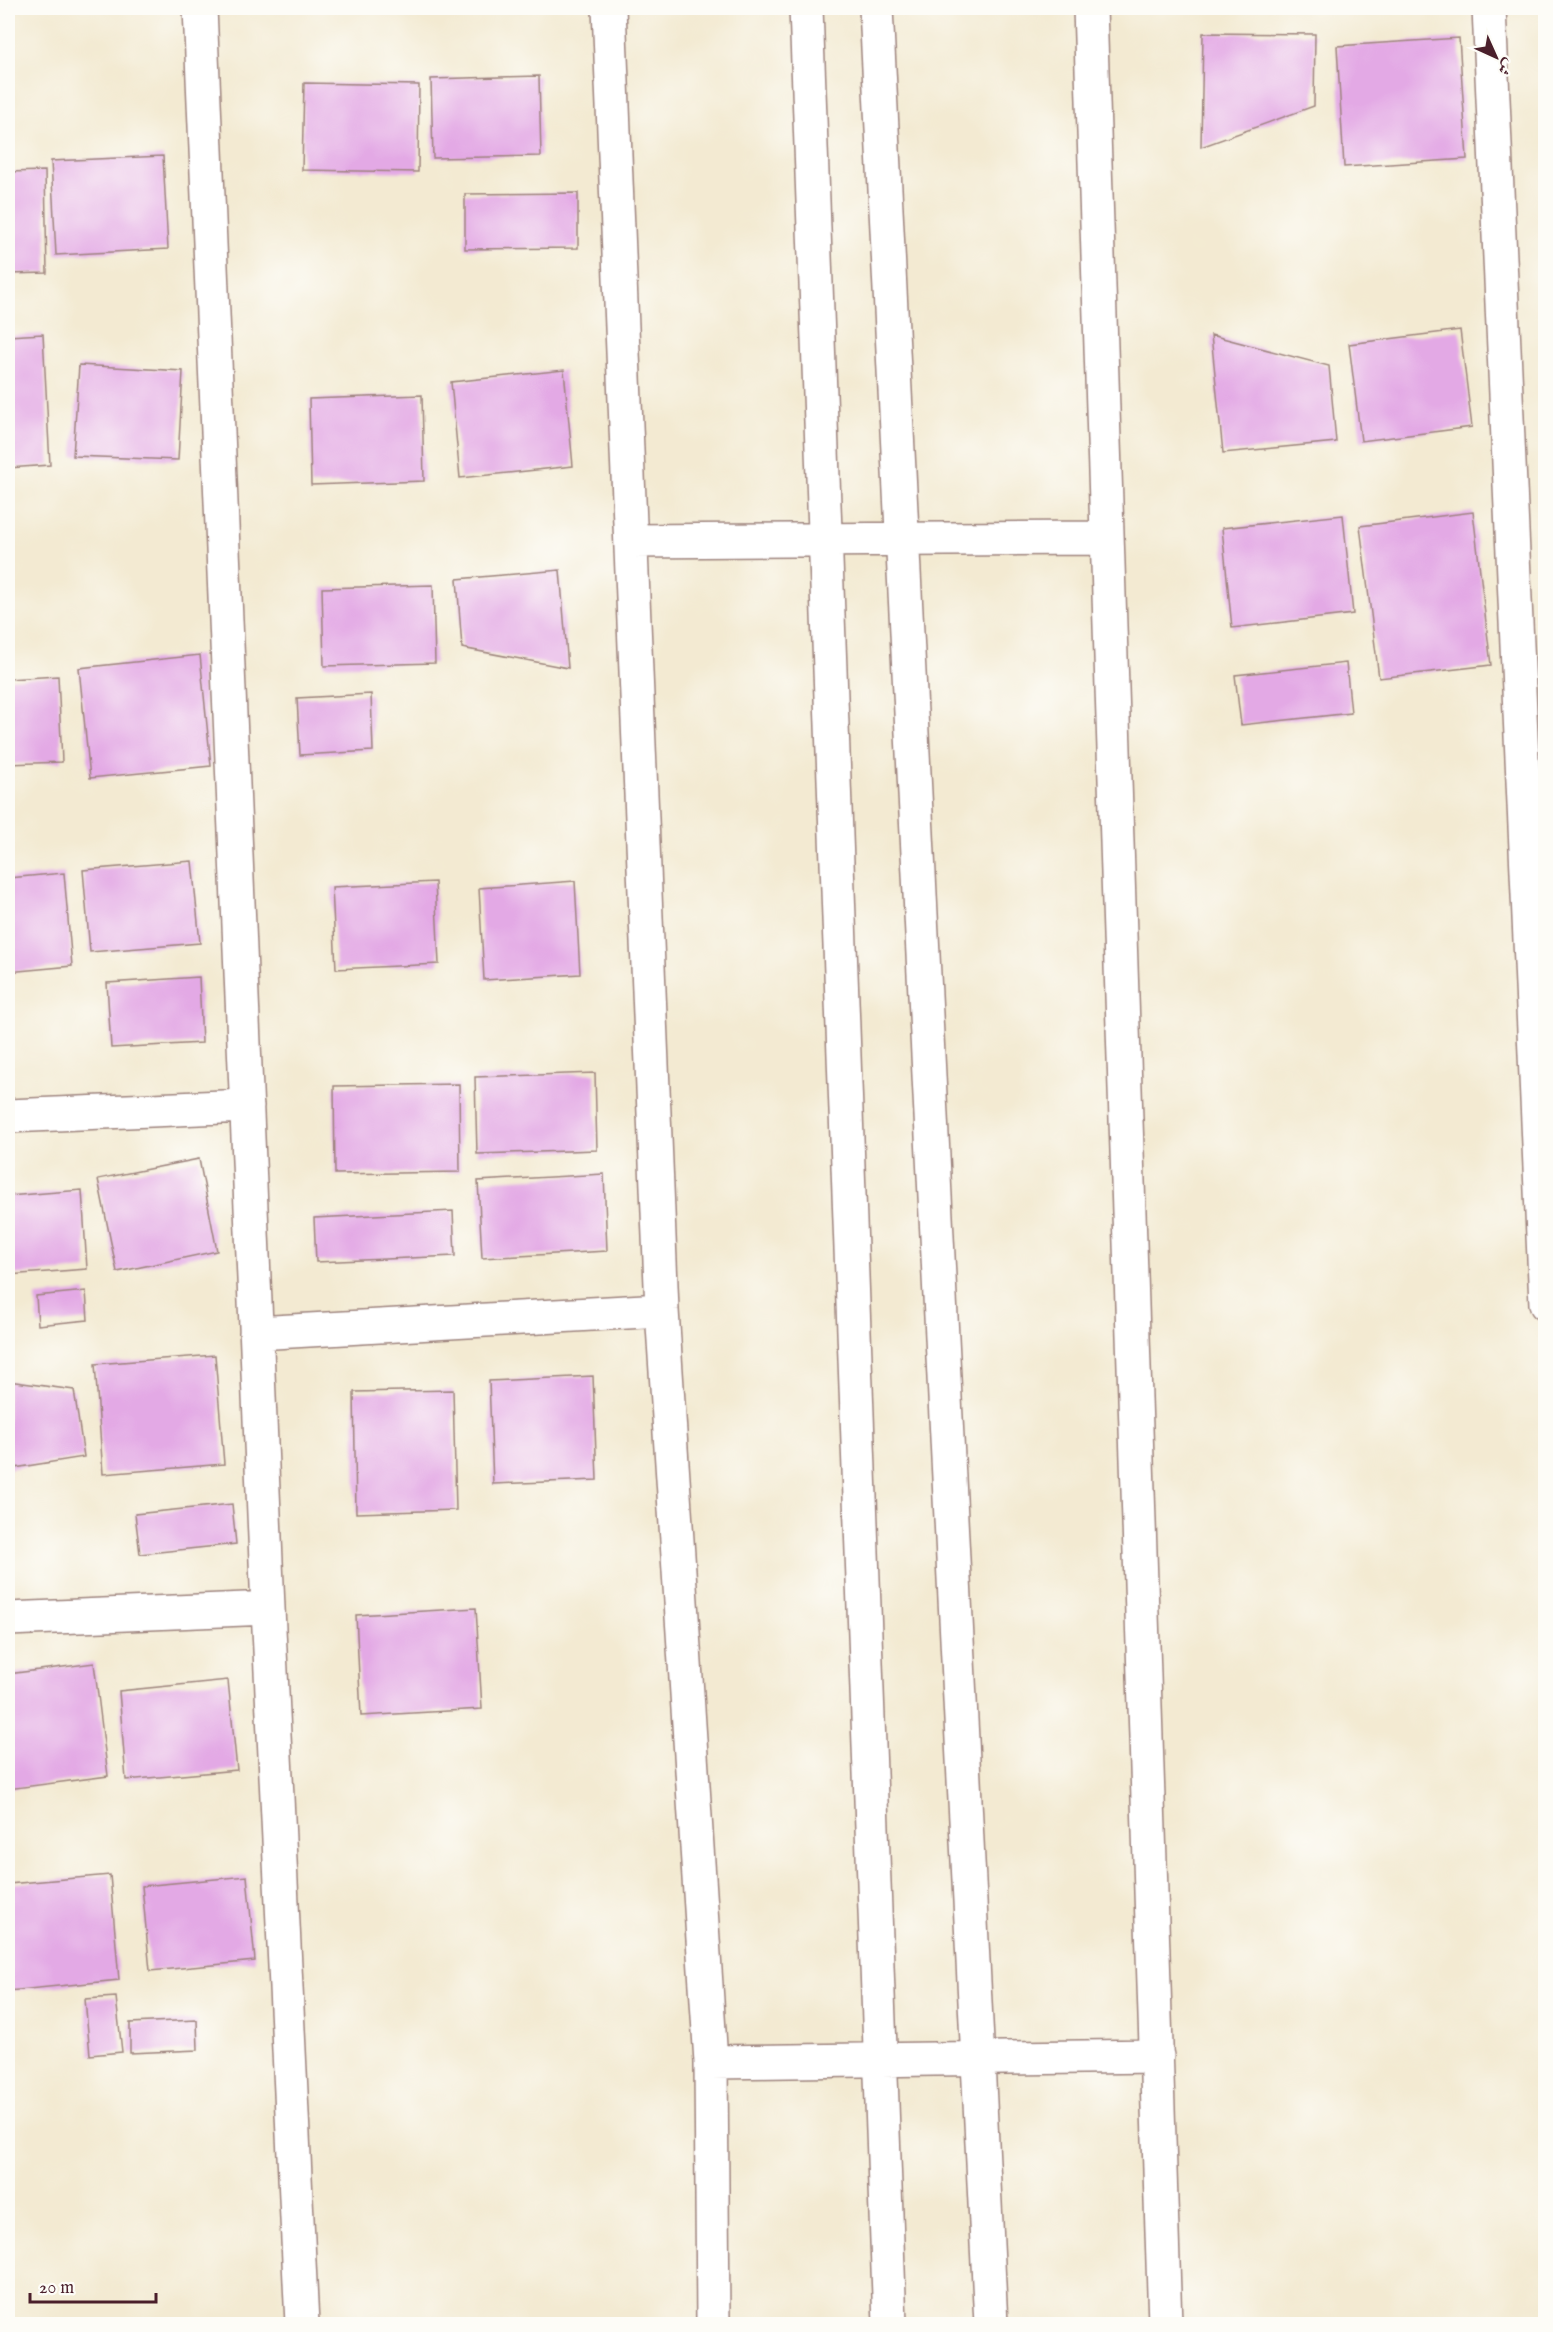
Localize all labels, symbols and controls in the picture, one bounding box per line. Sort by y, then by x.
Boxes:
north arrow [1466,27,1526,87]
text: ش [1493,54,1518,79]
scale bar [30,2266,156,2304]
text: 20 m [39,2277,74,2300]

